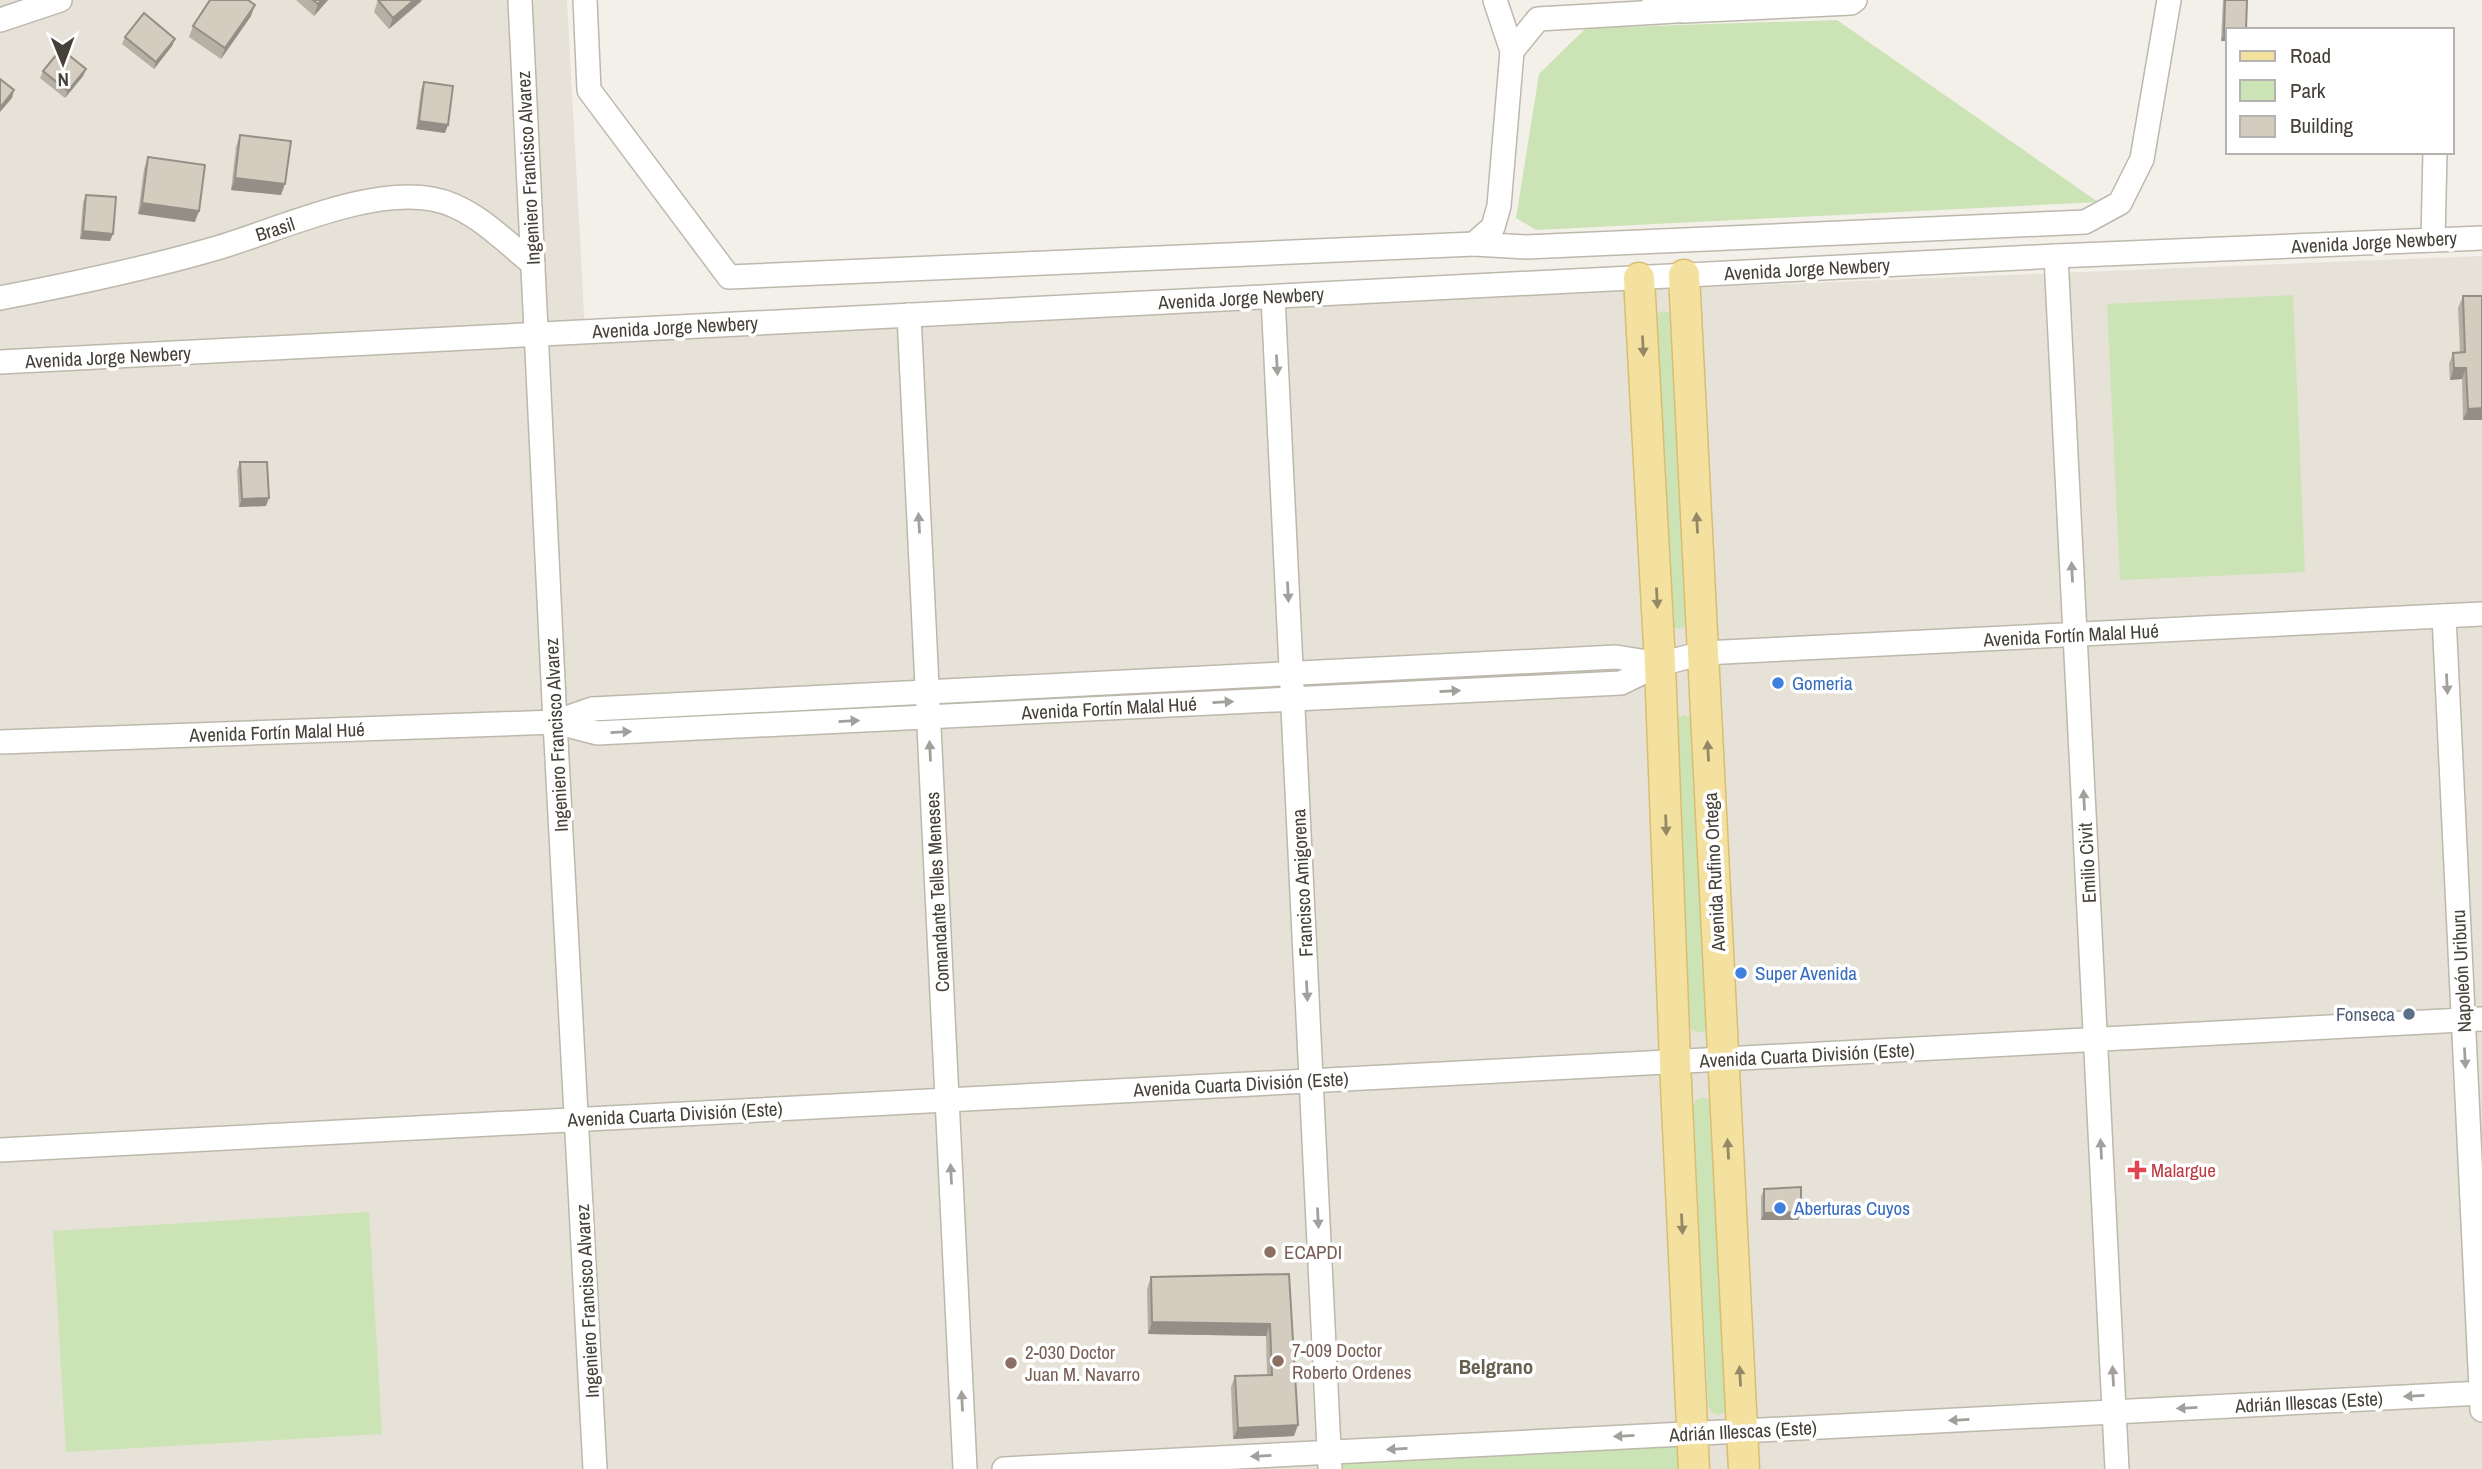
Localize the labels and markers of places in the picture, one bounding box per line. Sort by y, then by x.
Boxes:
place label: Gomeria [1792,670,1853,696]
marker: Gomeria [1770,675,1786,691]
place label: Super Avenida [1755,960,1857,986]
marker: Super Avenida [1733,965,1749,981]
place label: Fonseca [2336,1001,2395,1027]
marker: Fonseca [2401,1006,2417,1022]
place label: Malargue [2151,1157,2216,1183]
marker: Malargue [2129,1162,2145,1178]
place label: Aberturas Cuyos [1793,1195,1910,1221]
marker: Aberturas Cuyos [1772,1200,1788,1216]
place label: ECAPDI [1284,1239,1342,1265]
marker: ECAPDI [1262,1244,1278,1260]
place label: 7-009 Doctor Roberto Ordenes [1292,1337,1412,1385]
place label: 2-030 Doctor Juan M. Navarro [1025,1339,1140,1387]
marker: 7-009 Doctor Roberto Ordenes [1270,1353,1286,1369]
marker: 2-030 Doctor Juan M. Navarro [1003,1355,1019,1371]

